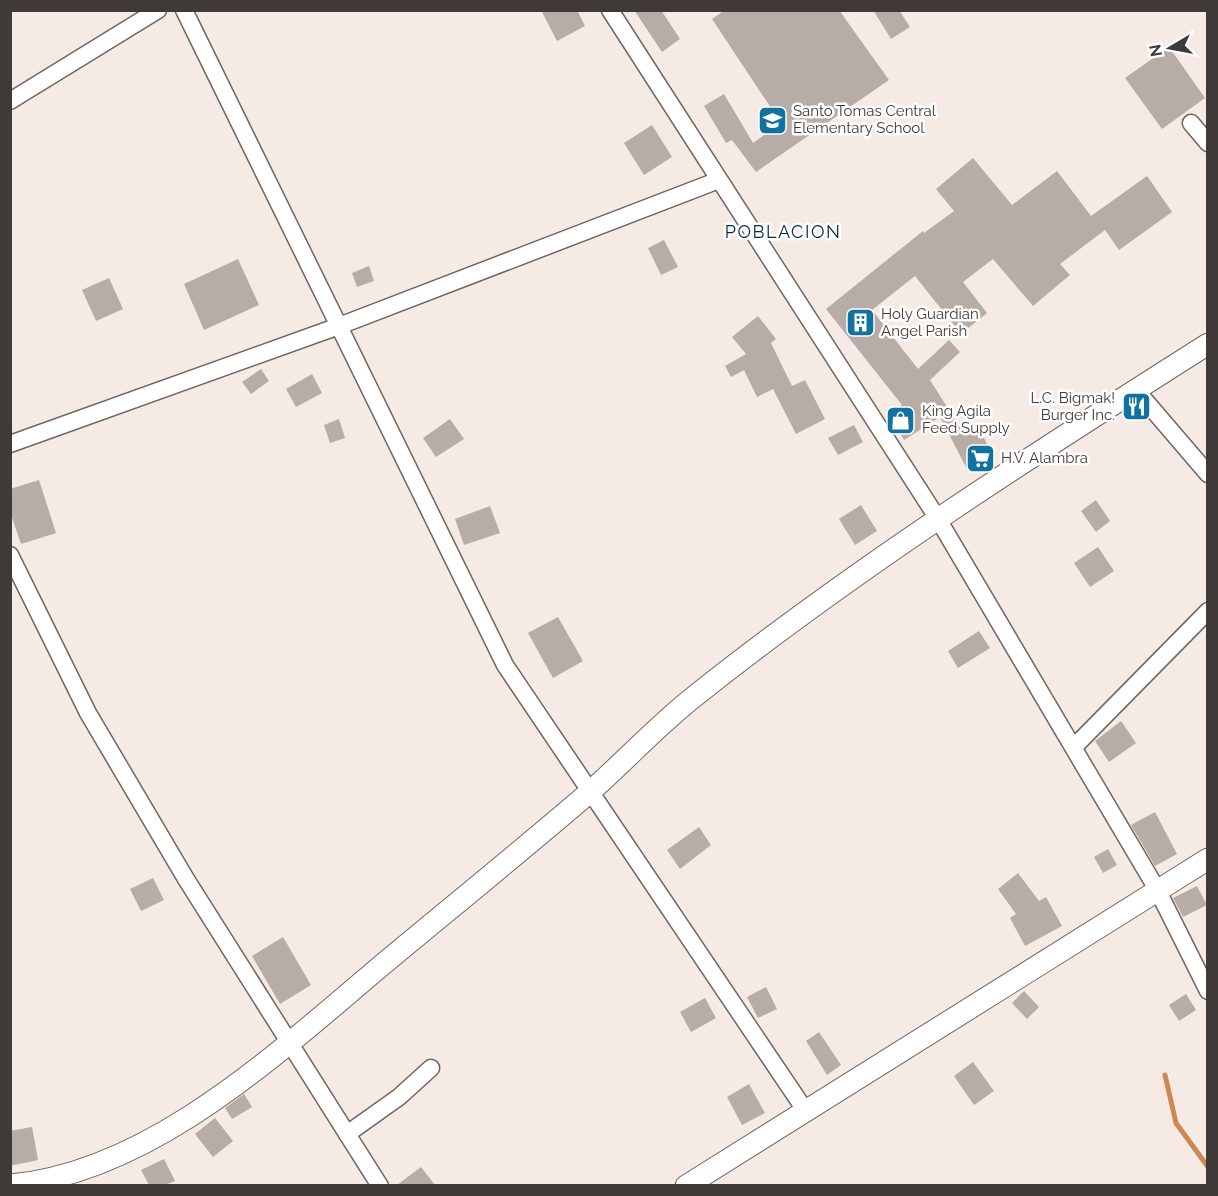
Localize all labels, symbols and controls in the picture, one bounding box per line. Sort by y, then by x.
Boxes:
north arrow [1140,18,1200,78]
text: N [1145,43,1166,58]
place label: Santo Tomas Central Elementary School [793,102,937,137]
school or university icon: Santo Tomas Central Elementary School [756,104,788,136]
district label: POBLACION [725,221,841,242]
place label: Holy Guardian Angel Parish [881,305,979,340]
building icon: Holy Guardian Angel Parish [844,307,876,339]
place label: L.C. Bigmak! Burger Inc. [1030,389,1115,424]
restaurant icon: L.C. Bigmak! Burger Inc. [1120,391,1152,423]
place label: King Agila Feed Supply [922,402,1010,437]
shop icon: King Agila Feed Supply [885,404,917,436]
supermarket icon: H.V. Alambra [964,442,996,474]
place label: H.V. Alambra [1001,449,1088,467]

